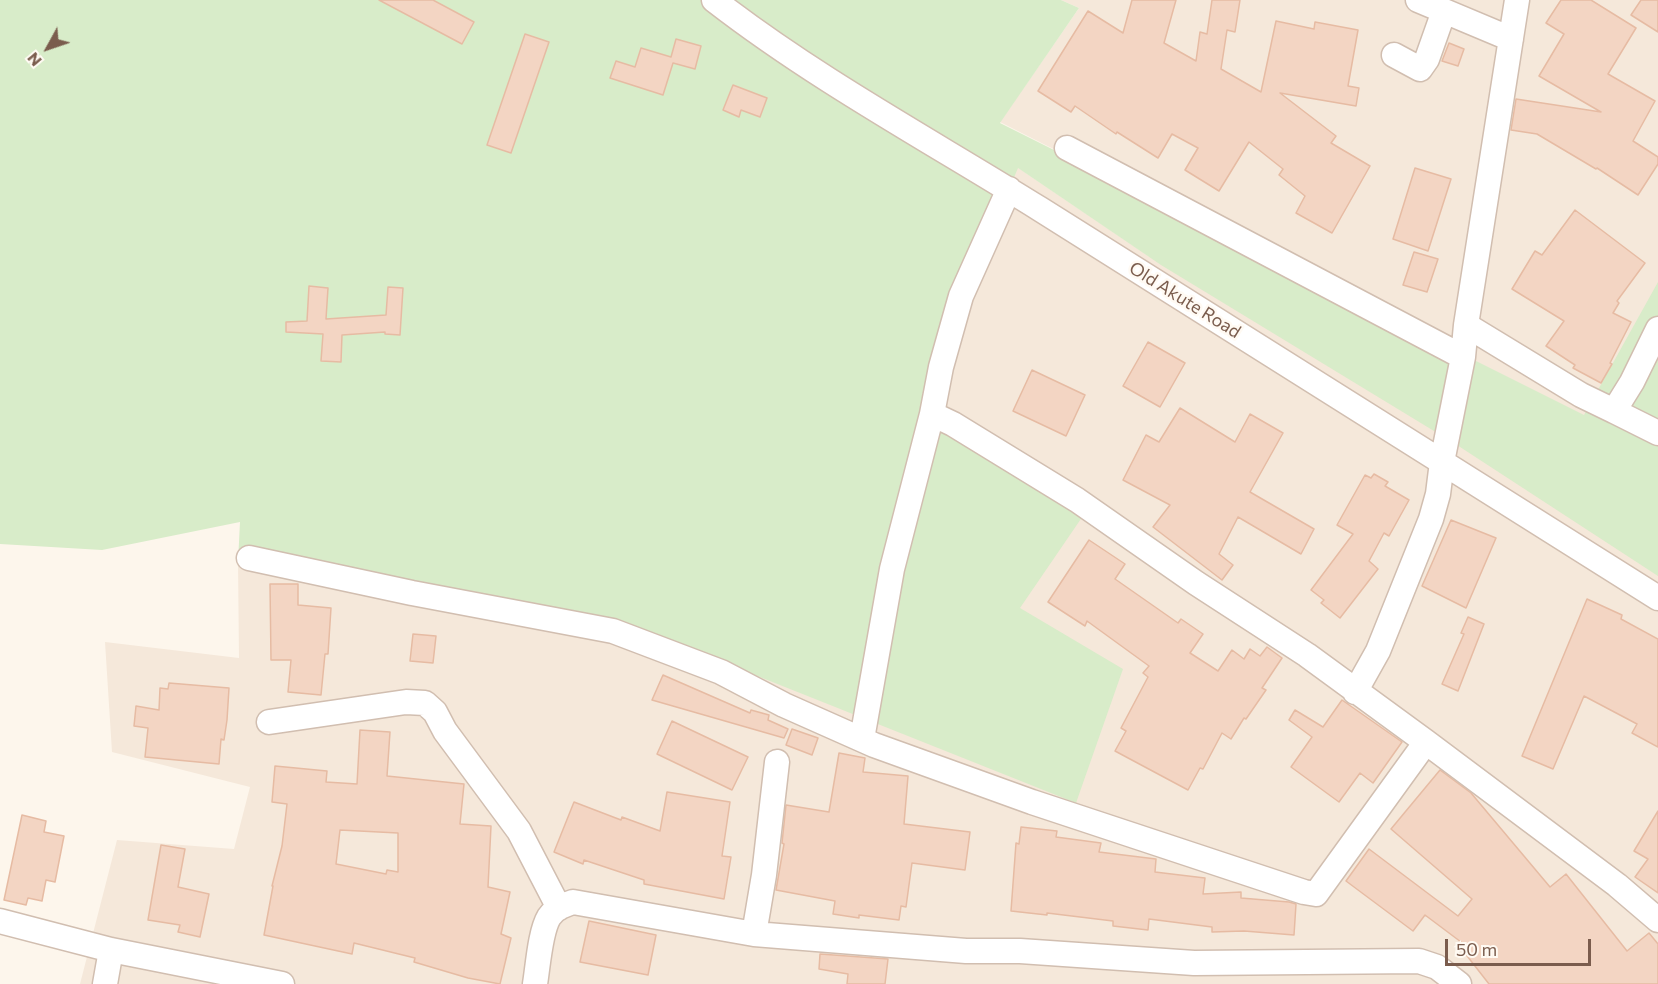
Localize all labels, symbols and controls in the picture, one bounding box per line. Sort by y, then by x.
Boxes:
north arrow [18,18,78,78]
text: N [23,49,45,71]
street label: Old Akute Road [1125,257,1245,343]
scale bar [1448,927,1594,965]
text: 50 m [1456,938,1497,960]

